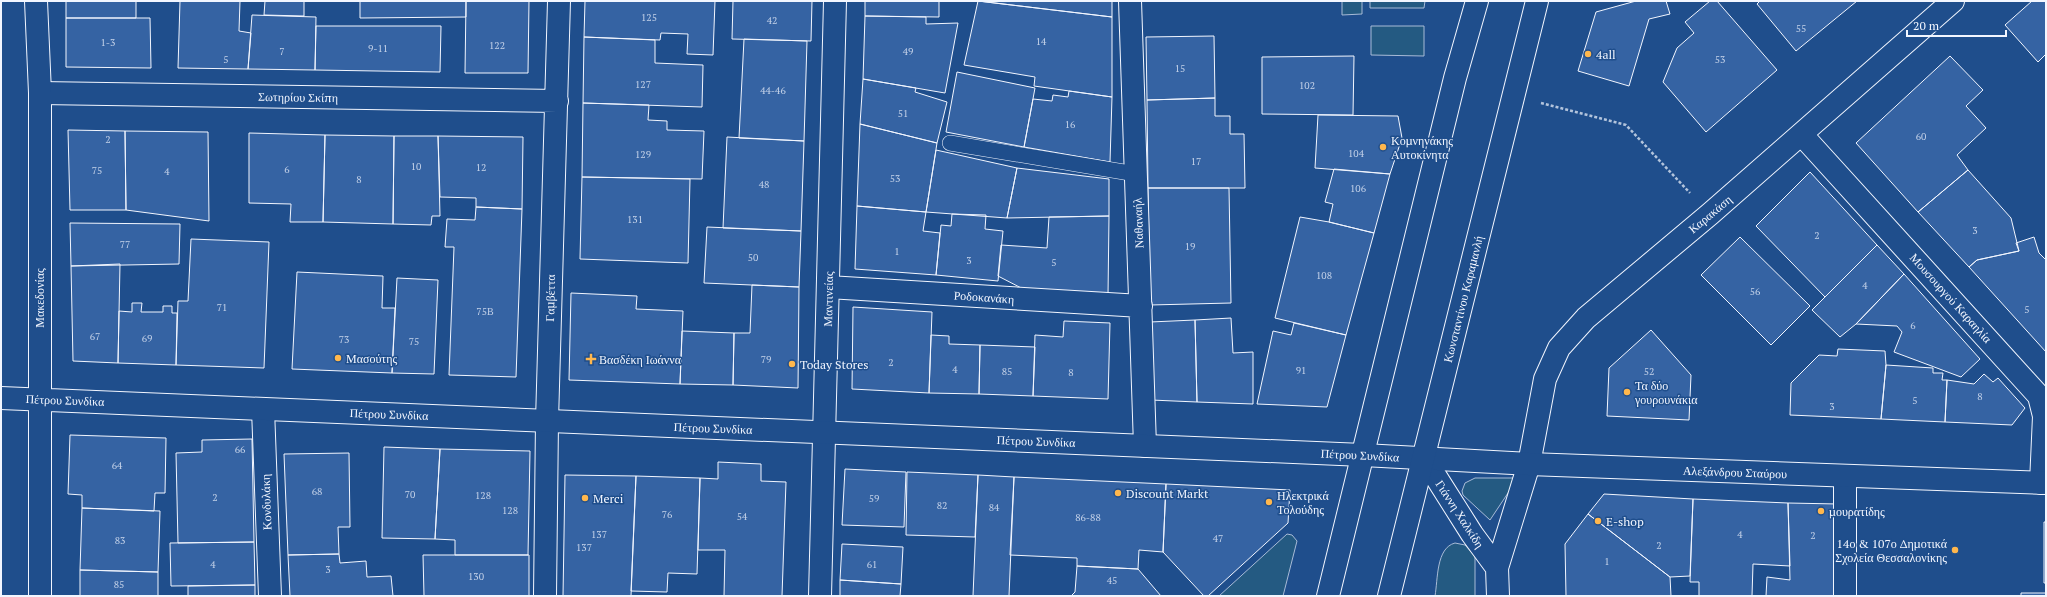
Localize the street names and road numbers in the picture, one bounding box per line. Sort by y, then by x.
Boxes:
street label: Σωτηρίου Σκίπη [258,89,338,105]
street label: Καρακάση [1685,192,1735,236]
street label: Ναθαναήλ [1130,197,1146,249]
street label: Κωνσταντίνου Καραμανλή [1440,234,1486,364]
street label: Μουσουργού Καραηλία [1907,250,1996,346]
street label: Μακεδονίας [32,268,47,328]
street label: Μαντινείας [820,271,836,327]
street label: Γαμβέττα [542,274,558,322]
street label: Ροδοκανάκη [953,287,1015,307]
street label: Πέτρου Συνδίκα [25,391,105,409]
street label: Πέτρου Συνδίκα [349,405,429,423]
street label: Πέτρου Συνδίκα [673,419,753,437]
street label: Πέτρου Συνδίκα [996,432,1076,450]
street label: Πέτρου Συνδίκα [1320,445,1400,465]
street label: Αλεξάνδρου Σταύρου [1683,463,1787,481]
street label: Κονδυλάκη [258,474,274,530]
street label: Γιάννη Χαλκίδη [1432,477,1488,551]

